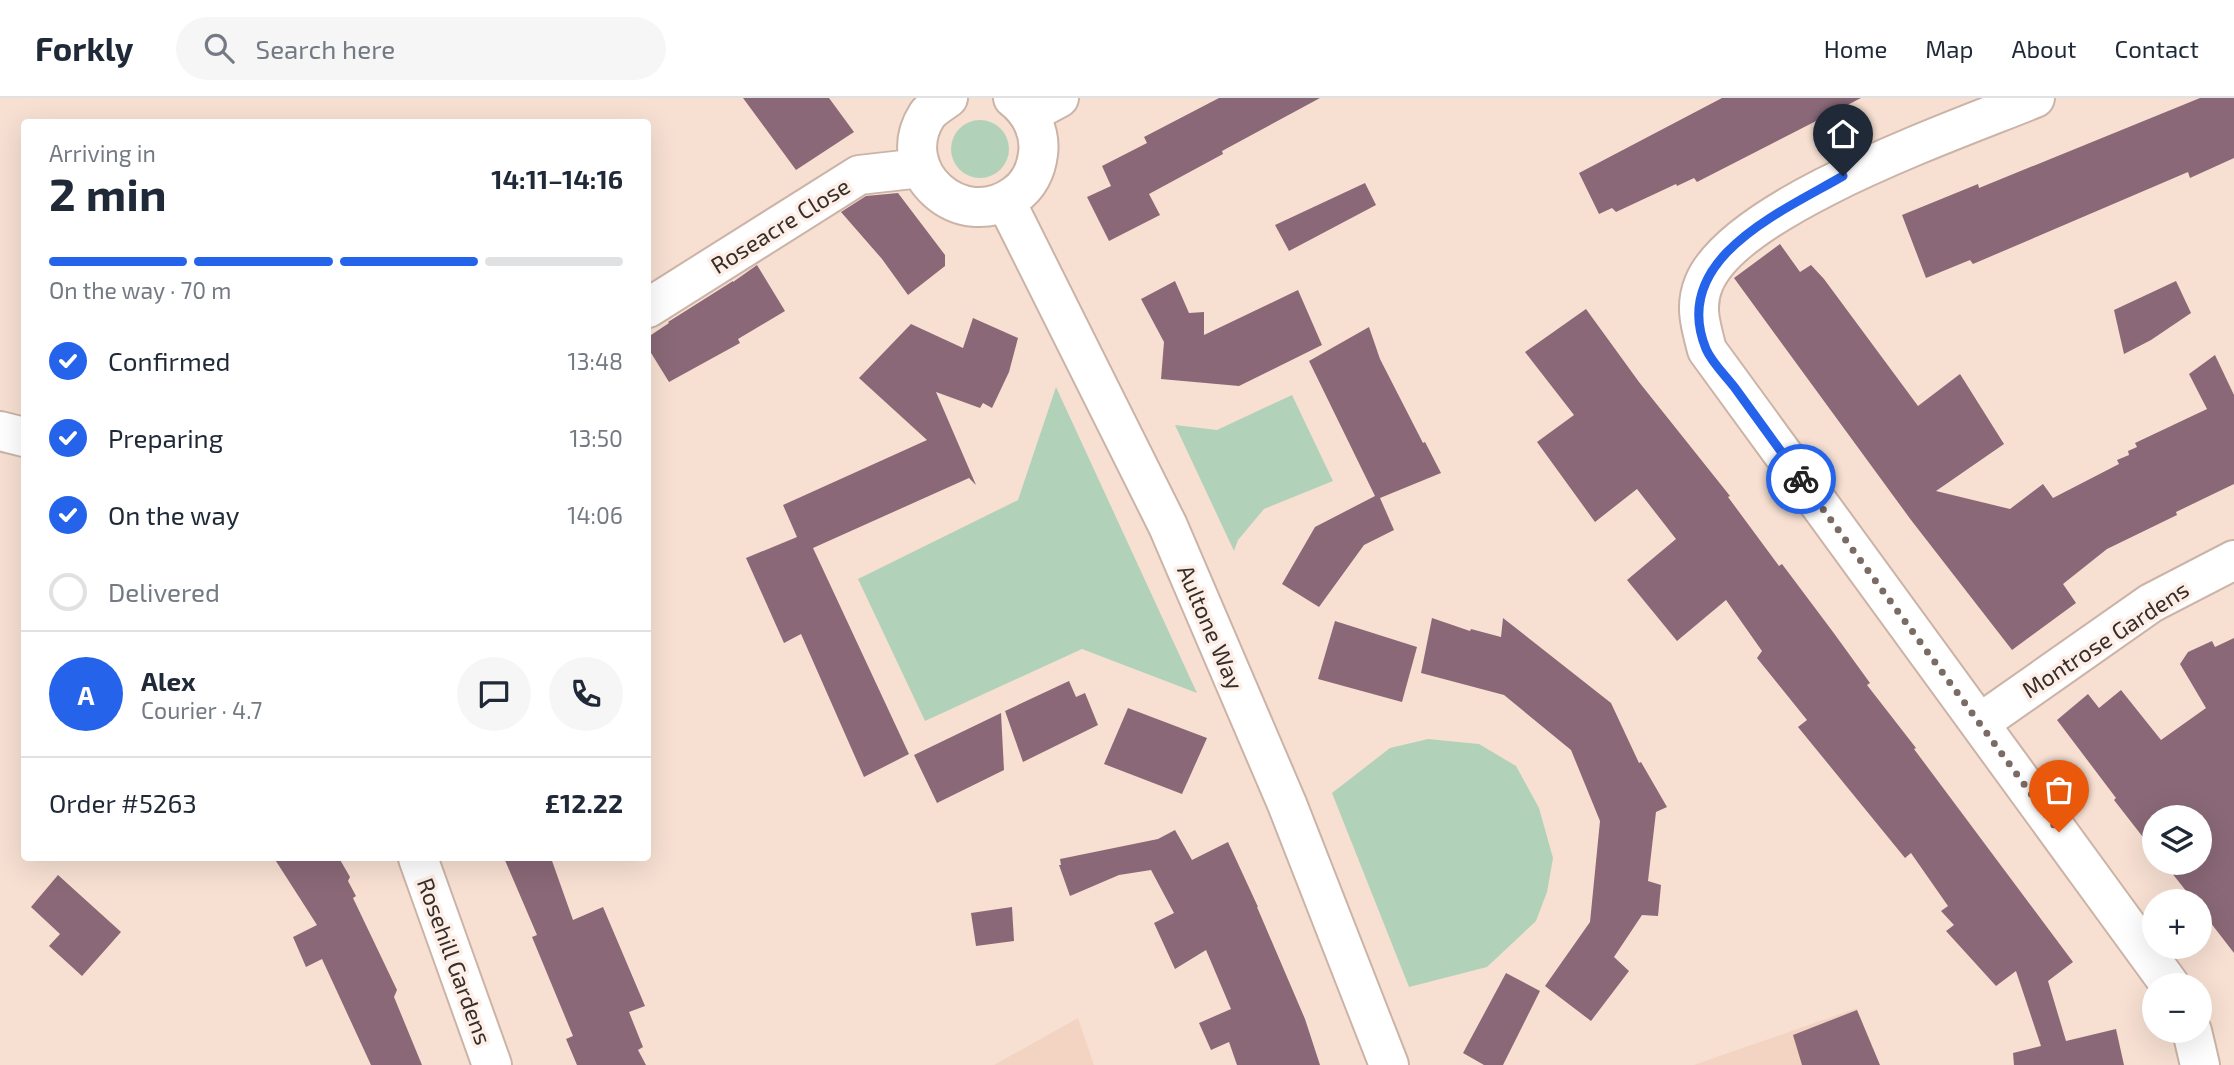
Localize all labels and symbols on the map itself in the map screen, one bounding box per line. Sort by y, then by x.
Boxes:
pin [1813,104,1873,176]
street label: Roseacre Close [705,171,855,279]
courier [1766,444,1836,514]
street label: Aultone Way [1172,560,1250,694]
street label: Montrose Gardens [2016,575,2194,703]
pin [2029,760,2089,832]
street label: Rosehill Gardens [412,874,498,1048]

